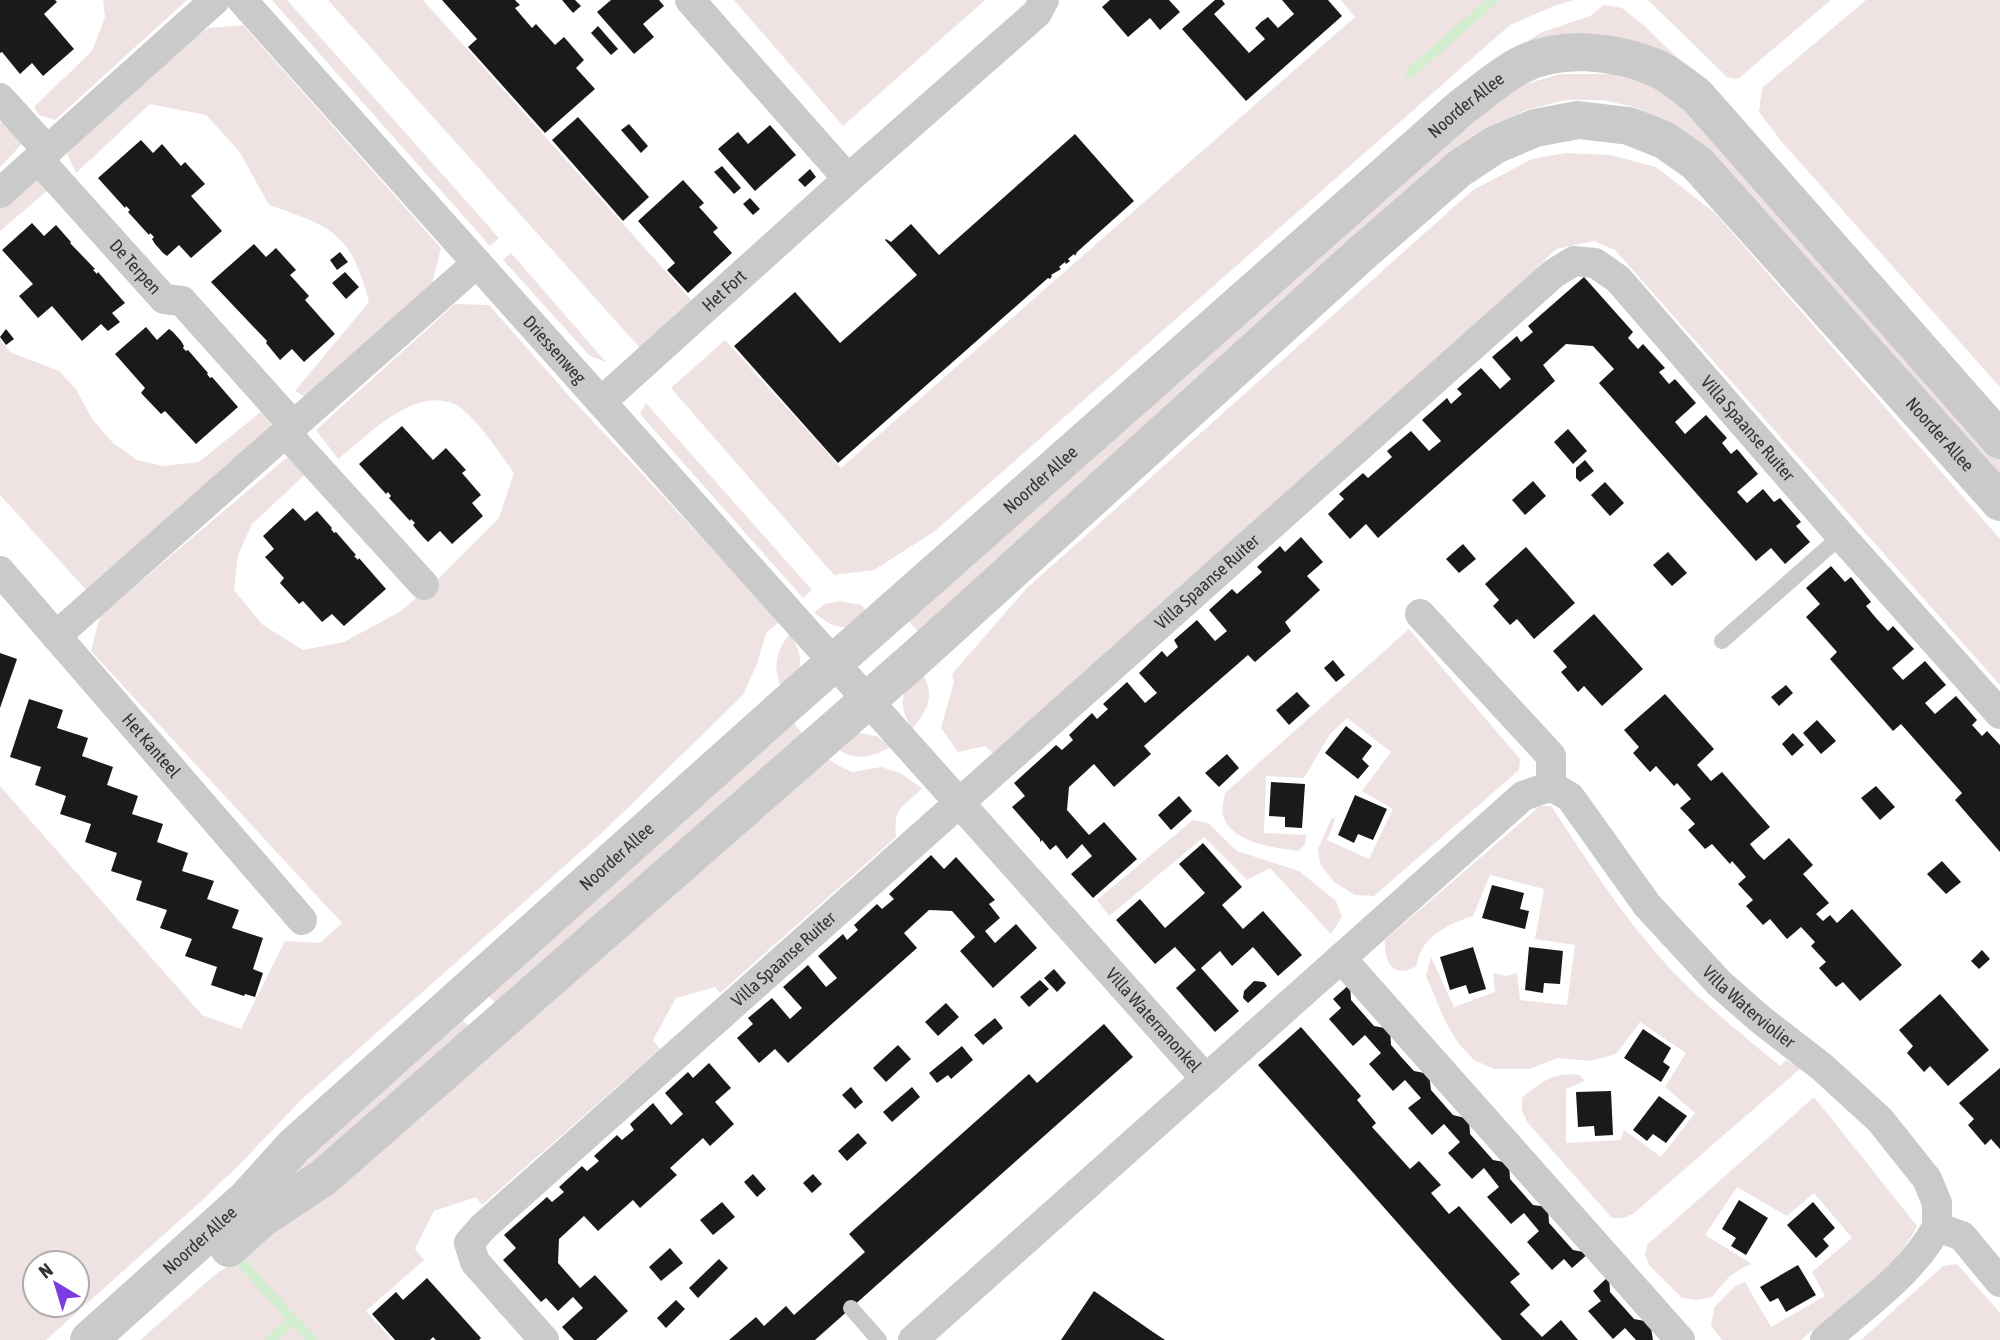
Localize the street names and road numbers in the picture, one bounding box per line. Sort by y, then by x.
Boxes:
street label: Noorder Allee [1423,68,1508,142]
street label: De Terpen [106,235,166,299]
street label: Het Fort [698,265,750,316]
street label: Driessenweg [519,311,591,388]
street label: Villa Spaanse Ruiter [1697,371,1800,486]
street label: Noorder Allee [1902,393,1979,476]
street label: Noorder Allee [999,441,1082,518]
street label: Villa Spaanse Ruiter [1150,529,1264,634]
street label: Het Kanteel [118,709,185,782]
street label: Noorder Allee [575,818,658,895]
street label: Villa Spaanse Ruiter [727,906,840,1011]
street label: Villa Waterviolier [1698,961,1800,1052]
street label: Villa Waterranonkel [1102,963,1206,1076]
street label: Noorder Allee [158,1202,241,1279]

